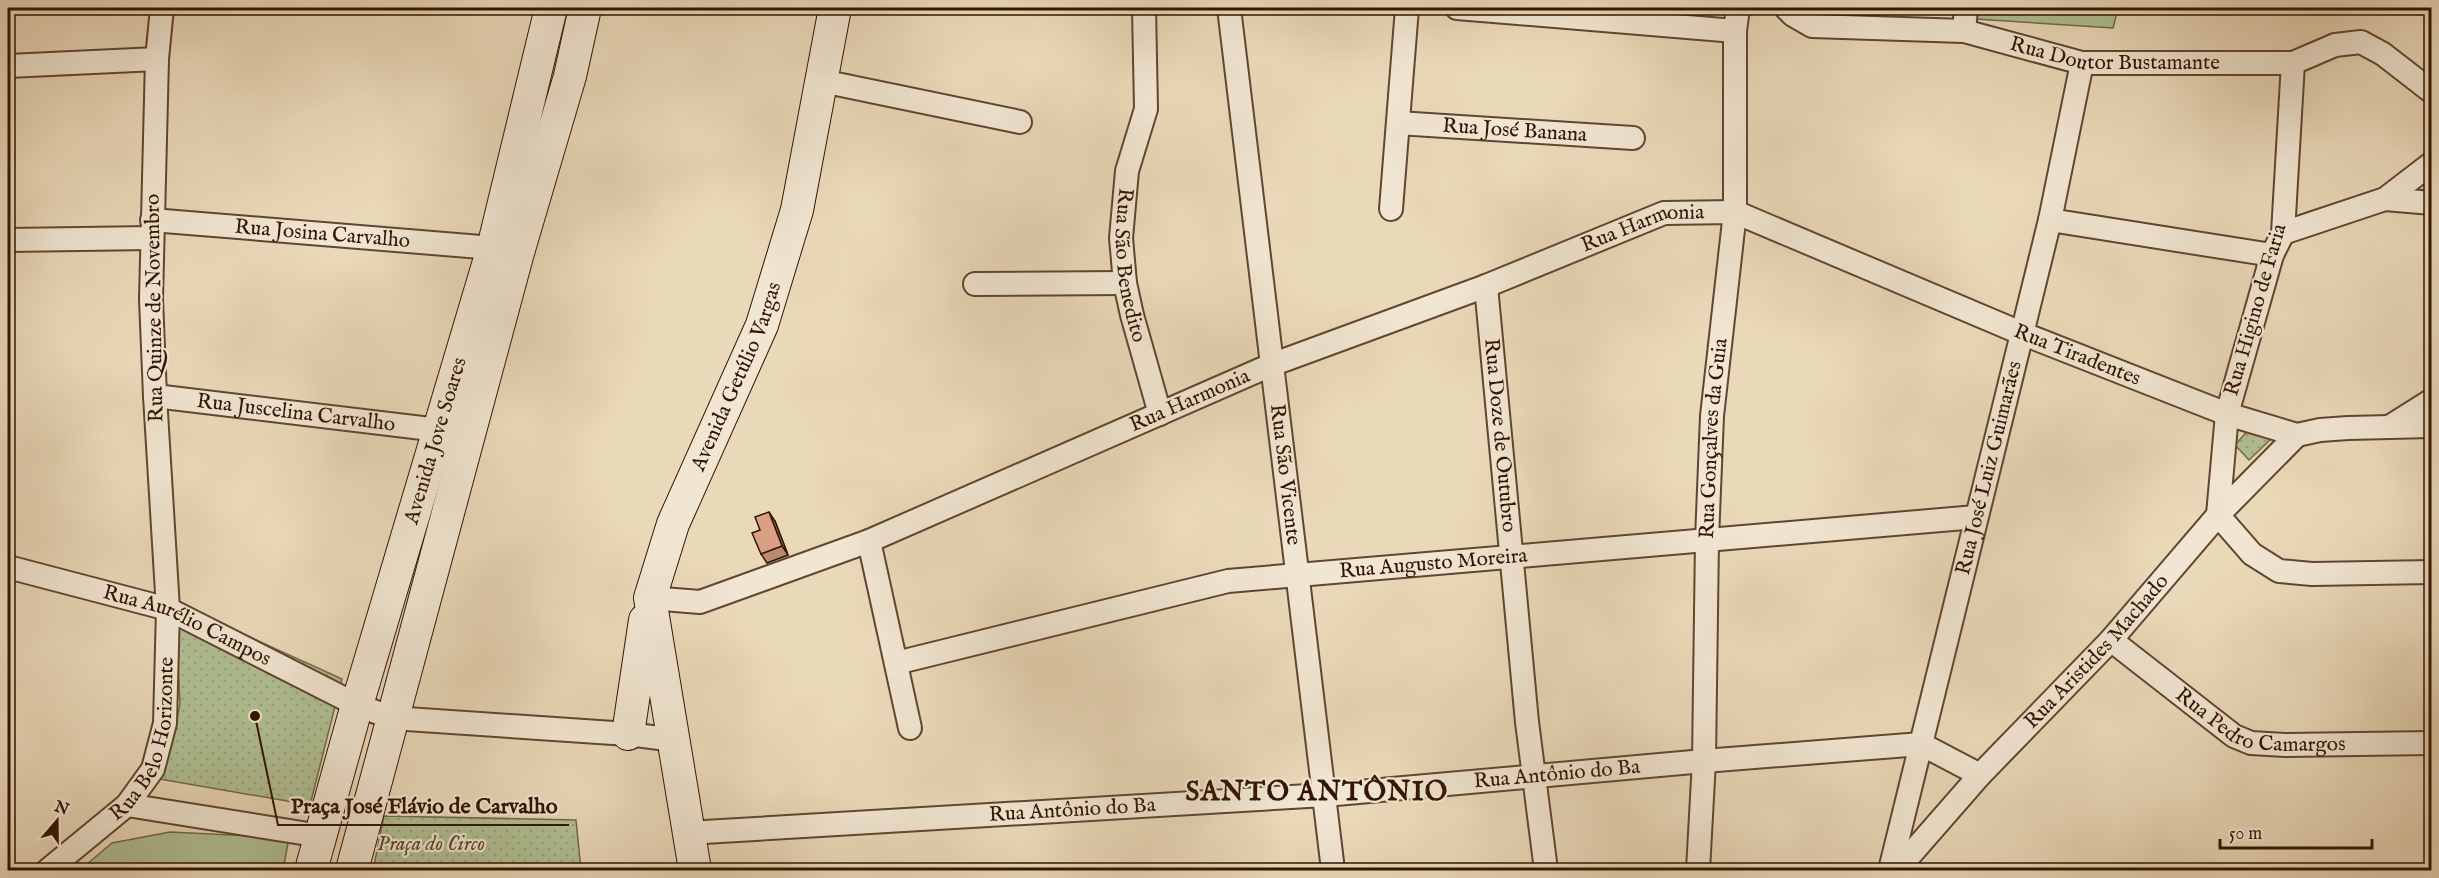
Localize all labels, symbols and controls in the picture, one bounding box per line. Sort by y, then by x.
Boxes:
street label: Rua Doutor Bustamante [2007,31,2220,77]
street label: Rua José Banana [1442,112,1589,149]
street label: Rua São Benedito [1107,187,1153,345]
street label: Rua Quinze de Novembro [140,194,170,422]
street label: Rua Harmonia [1577,199,1705,259]
street label: Rua Josina Carvalho [234,213,411,255]
street label: Rua Higino de Faria [2218,220,2294,399]
street label: Avenida Getúlio Vargas [684,279,788,476]
street label: Rua Tiradentes [2010,318,2145,392]
street label: Rua Gonçalves da Guia [1694,336,1734,539]
street label: Rua Doze de Outubro [1477,337,1523,534]
street label: Avenida Jove Soares [398,354,473,528]
street label: Rua José Luiz Guimarães [1950,358,2028,578]
street label: Rua Harmonia [1125,362,1255,439]
street label: Rua Juscelina Carvalho [195,388,397,438]
street label: Rua São Vicente [1263,402,1307,547]
street label: Rua Augusto Moreira [1338,542,1529,585]
street label: Rua Aristides Machado [2018,569,2175,735]
street label: Rua Aurélio Campos [100,579,276,673]
street label: Rua Belo Horizonte [104,656,180,827]
street label: Rua Pedro Camargos [2170,682,2346,759]
street label: Rua Antônio do Ba [1473,753,1642,795]
district label: SANTO ANTÔNIO [1185,774,1449,810]
callout: Praça José Flávio de Carvalho [278,785,569,825]
north arrow [27,791,87,851]
street label: Rua Antônio do Ba [988,792,1157,828]
text: Praça José Flávio de Carvalho [290,793,558,821]
text: N [51,797,72,821]
scale bar [2220,812,2372,850]
text: 50 m [2229,823,2262,846]
park label: Praça do Circo [377,831,485,858]

